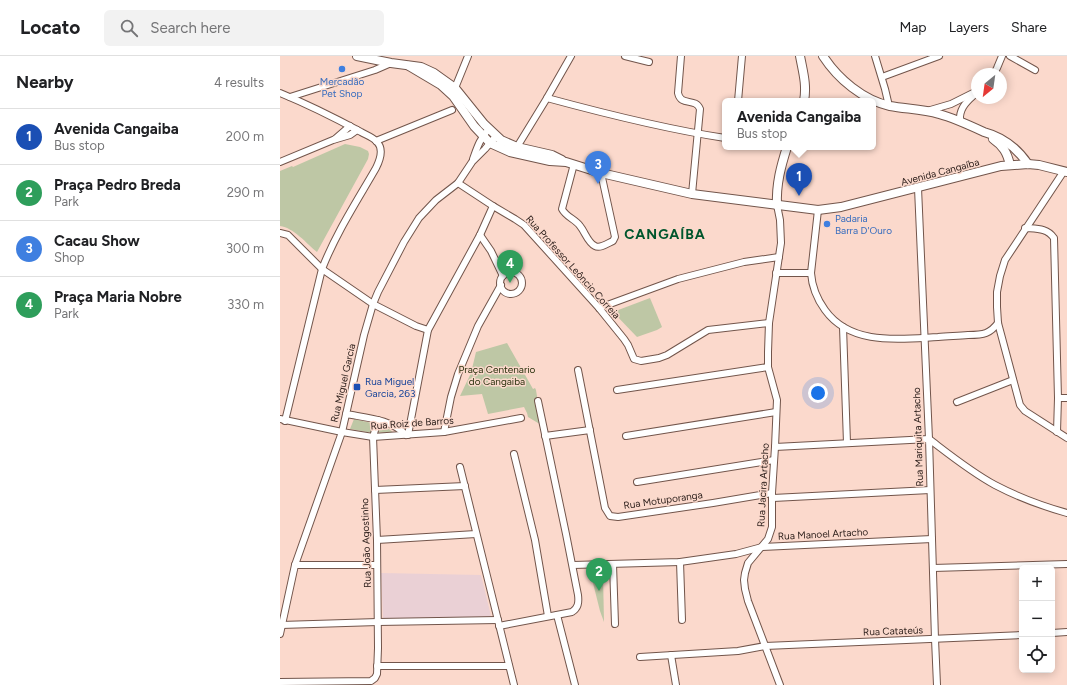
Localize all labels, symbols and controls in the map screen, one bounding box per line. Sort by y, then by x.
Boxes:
search box [104,10,384,46]
text: Locato [20,16,80,39]
icon: search [118,17,140,39]
text: Search here [150,19,230,37]
text: Map [899,19,927,36]
text: Layers [949,19,989,36]
text: Share [1011,19,1047,36]
marker: Mercadão Pet Shop [337,64,347,74]
north arrow [971,68,1007,104]
text: Nearby [16,72,74,92]
text: 4 results [214,75,264,90]
place label: Mercadão Pet Shop [320,75,364,100]
popup [722,98,876,150]
text: Avenida Cangaiba [737,108,861,126]
text: Avenida Cangaiba [54,120,179,138]
text: Bus stop [737,126,787,141]
text: 1 [26,129,32,144]
text: 200 m [226,129,264,144]
text: Bus stop [54,138,105,153]
pin: 3 [585,151,611,184]
street label: Avenida Cangaíba [899,155,981,189]
pin: 1 [786,163,812,196]
text: Praça Pedro Breda [54,176,181,194]
text: 2 [25,185,33,200]
text: 290 m [227,185,264,200]
text: Park [54,194,79,209]
street label: Rua Professor Leôncio Correia [523,212,623,322]
place label: Padaria Barra D'Ouro [835,212,892,237]
marker: Padaria Barra D'Ouro [822,219,832,229]
district label: CANGAÍBA [624,226,706,243]
text: Cacau Show [54,232,140,250]
text: 3 [25,241,33,256]
text: 300 m [226,241,264,256]
text: Shop [54,250,84,265]
pin: 4 [497,250,523,283]
text: Praça Maria Nobre [54,288,182,306]
text: 4 [25,297,33,312]
text: 330 m [227,297,264,312]
text: Park [54,306,79,321]
street label: Rua Miguel Garcia [328,342,358,424]
park label: Praça Centenario do Cangaiba [459,363,536,388]
place label: Rua Miguel Garcia, 263 [365,375,415,400]
marker: Rua Miguel Garcia, 263 [352,382,362,392]
your location [808,383,828,403]
street label: Rua Mariquita Artacho [910,387,926,487]
street label: Rua Roiz de Barros [370,414,454,432]
street label: Rua Jacira Artacho [754,442,772,527]
street label: Rua Motuporanga [623,488,703,512]
street label: Rua João Agostinho [358,498,374,588]
street label: Rua Manoel Artacho [778,525,869,543]
pin: 2 [586,558,612,591]
map controls [1019,565,1055,673]
button: + [1019,565,1055,601]
button: − [1019,601,1055,637]
street label: Rua Catateús [863,623,924,639]
button: locate [1019,637,1055,673]

